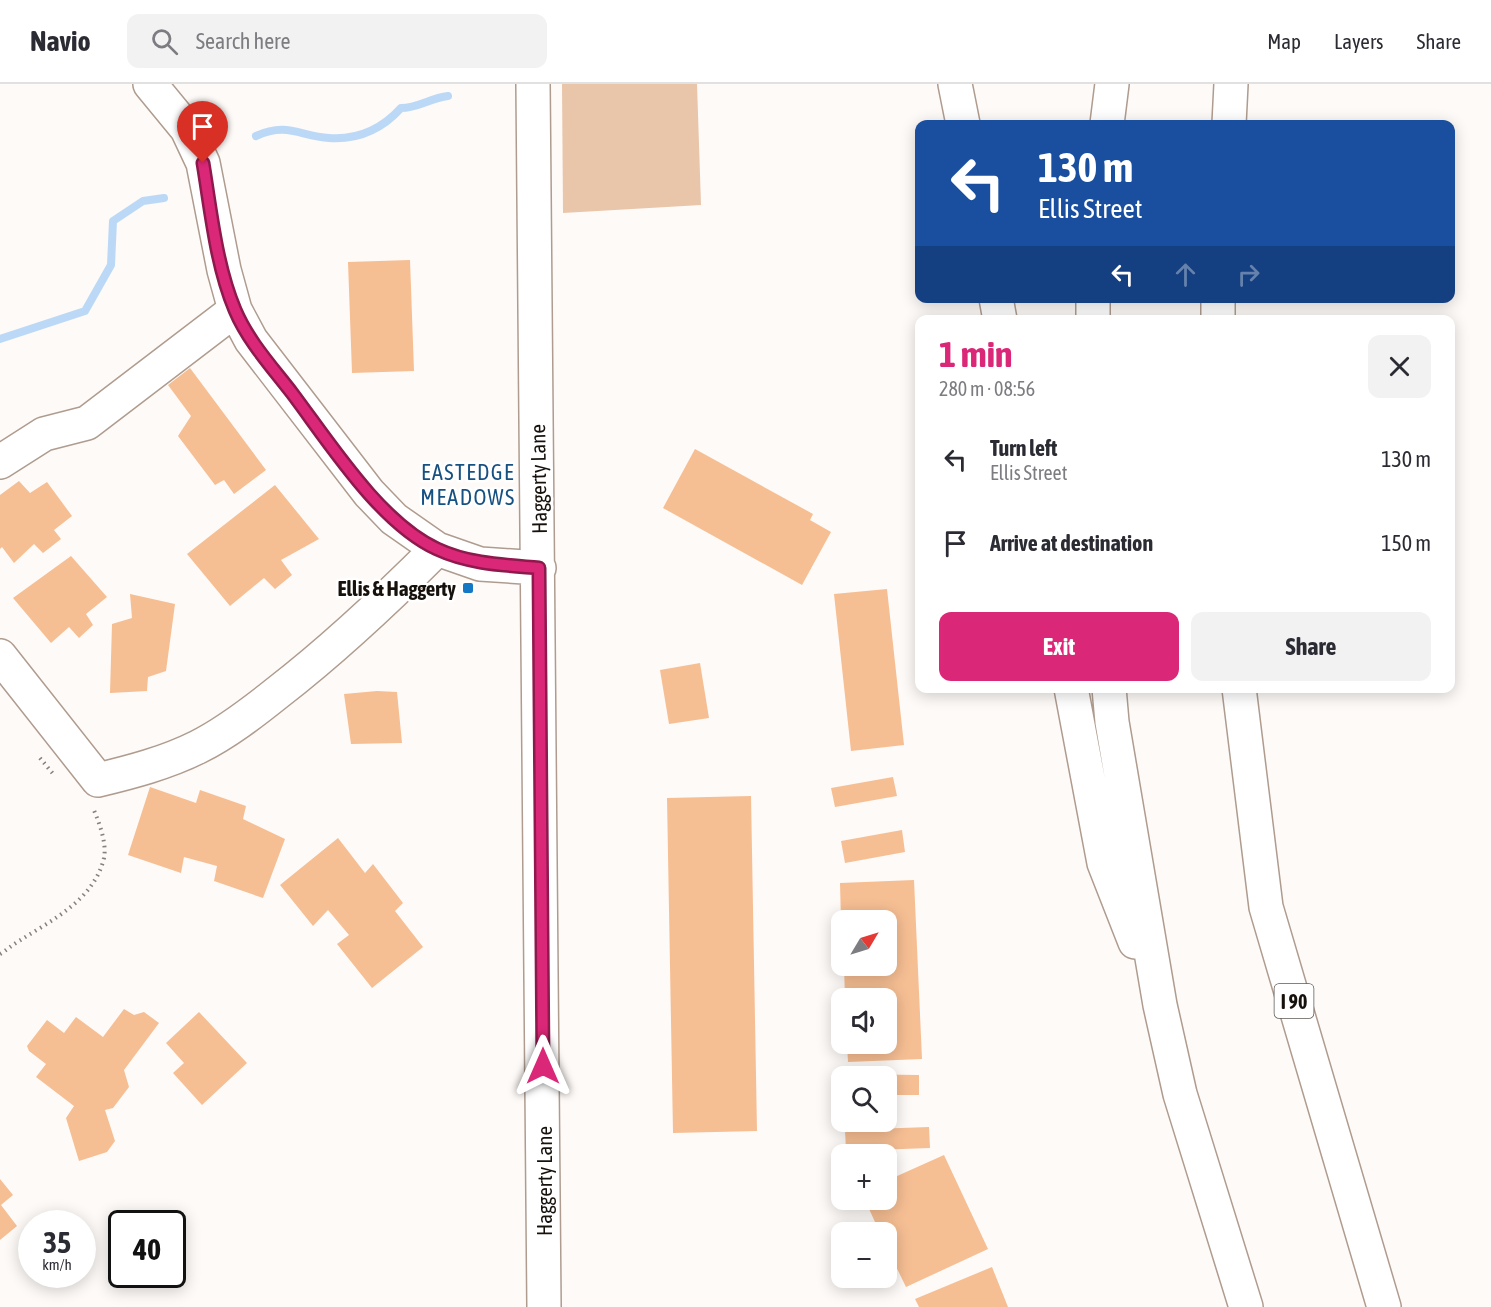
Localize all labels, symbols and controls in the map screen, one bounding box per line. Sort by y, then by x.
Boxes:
search box [127,14,547,68]
text: Navio [30,25,91,57]
icon: search [148,25,181,58]
text: Search here [196,28,291,54]
text: Map [1267,29,1301,53]
text: Layers [1334,29,1384,53]
text: Share [1417,29,1461,53]
pin [177,101,228,163]
icon: arrive [186,110,219,143]
text: 130 m [1038,143,1133,191]
icon: left [939,144,1017,222]
text: Ellis Street [1038,193,1143,224]
icon: left [1106,258,1139,291]
icon: ahead [1169,258,1202,291]
icon: right [1232,258,1265,291]
text: 1 min [939,333,1013,375]
button: close [1368,335,1431,398]
text: 280 m · 08:56 [939,377,1035,400]
street label: Haggerty Lane [525,424,551,534]
text: Turn left [990,435,1057,461]
icon: left [939,443,972,476]
text: 130 m [1381,446,1431,472]
district label: EASTEDGE MEADOWS [420,459,516,510]
text: Ellis Street [990,461,1067,484]
icon: arrive [939,527,972,560]
text: Arrive at destination [990,530,1153,556]
text: 150 m [1381,530,1431,556]
place label: Ellis & Haggerty [338,576,456,600]
marker: Ellis & Haggerty [461,581,475,595]
button: Exit [939,612,1179,681]
button: Share [1191,612,1431,681]
north arrow [831,910,897,976]
map controls [831,910,897,1288]
road number: I 90 [1274,984,1314,1018]
button: sound [831,988,897,1054]
position arrow [511,1034,575,1098]
button: search [831,1066,897,1132]
street label: Haggerty Lane [532,1126,556,1236]
button: + [831,1144,897,1210]
speed limit sign: 40 [108,1210,186,1288]
button: − [831,1222,897,1288]
text: 35 [43,1225,71,1259]
text: km/h [42,1256,72,1273]

